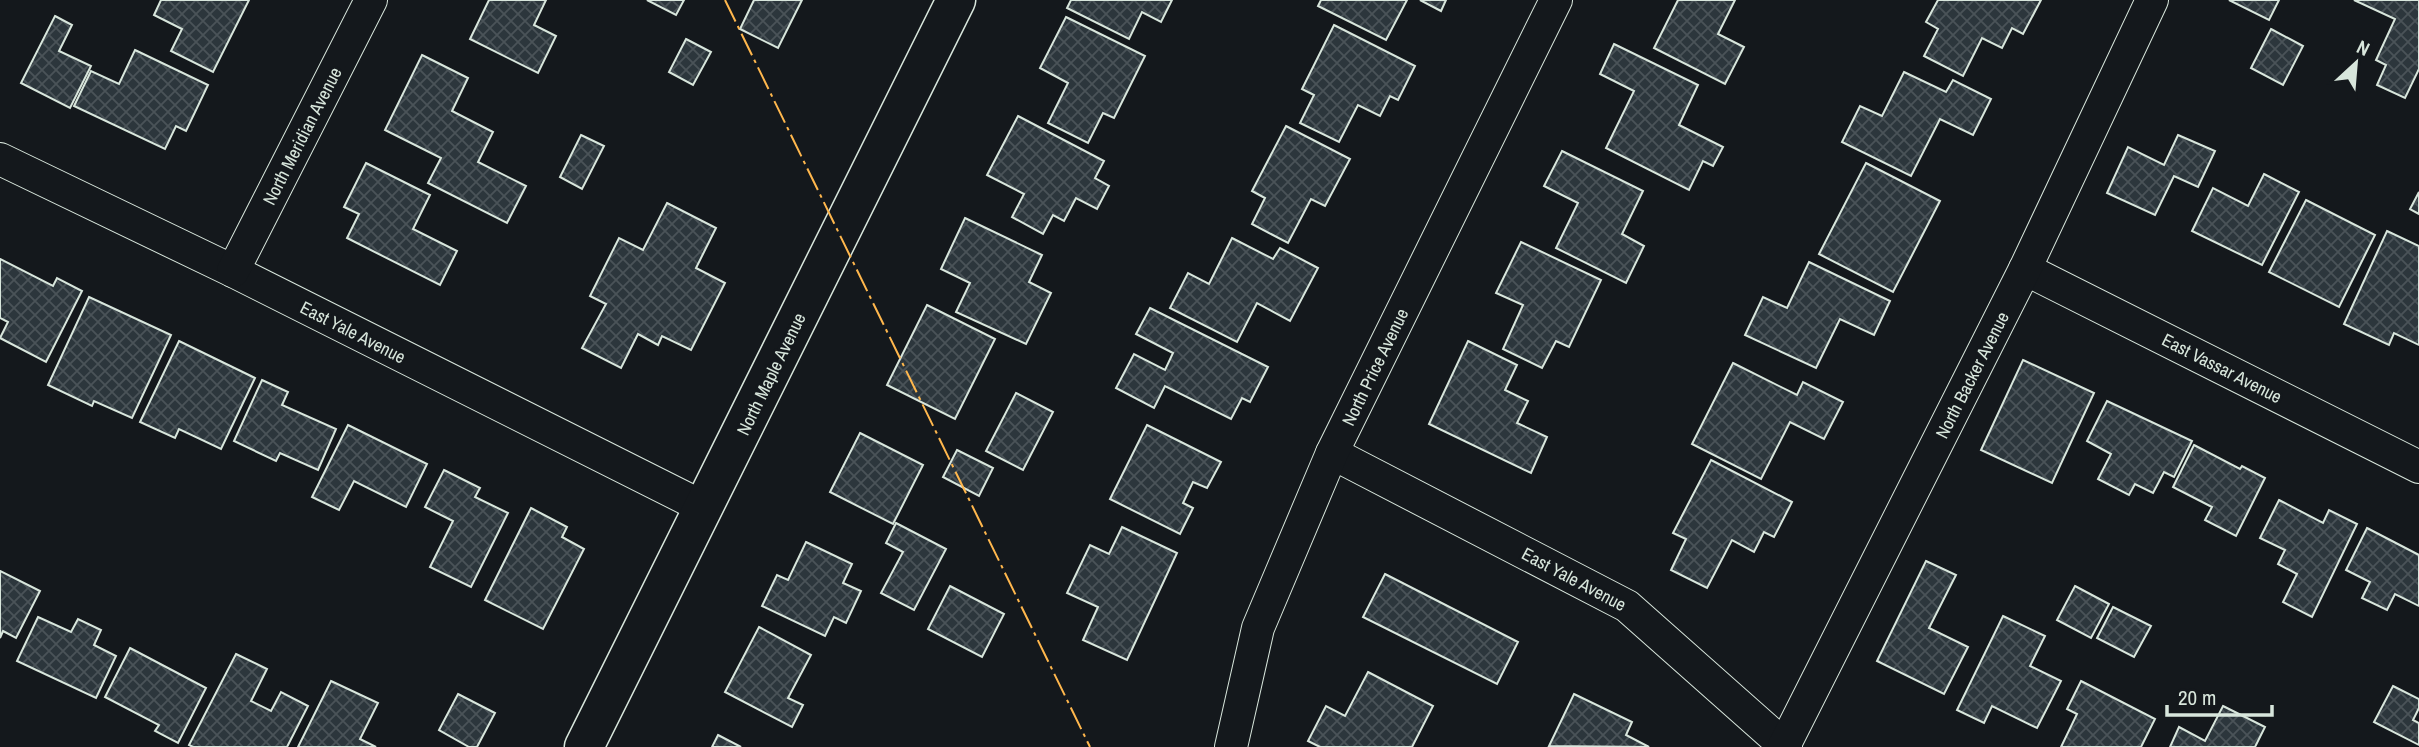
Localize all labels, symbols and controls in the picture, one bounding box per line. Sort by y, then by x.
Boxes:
north arrow [2321,28,2391,98]
text: N [2353,34,2374,62]
street label: North Meridian Avenue [256,63,348,209]
street label: East Yale Avenue [296,295,410,369]
street label: North Price Avenue [1336,304,1414,430]
street label: North Backer Avenue [1929,307,2015,443]
street label: North Maple Avenue [731,309,811,439]
street label: East Vassar Avenue [2158,327,2286,409]
street label: East Yale Avenue [1517,541,1631,617]
scale bar [2167,674,2272,718]
text: 20 m [2178,683,2216,712]

